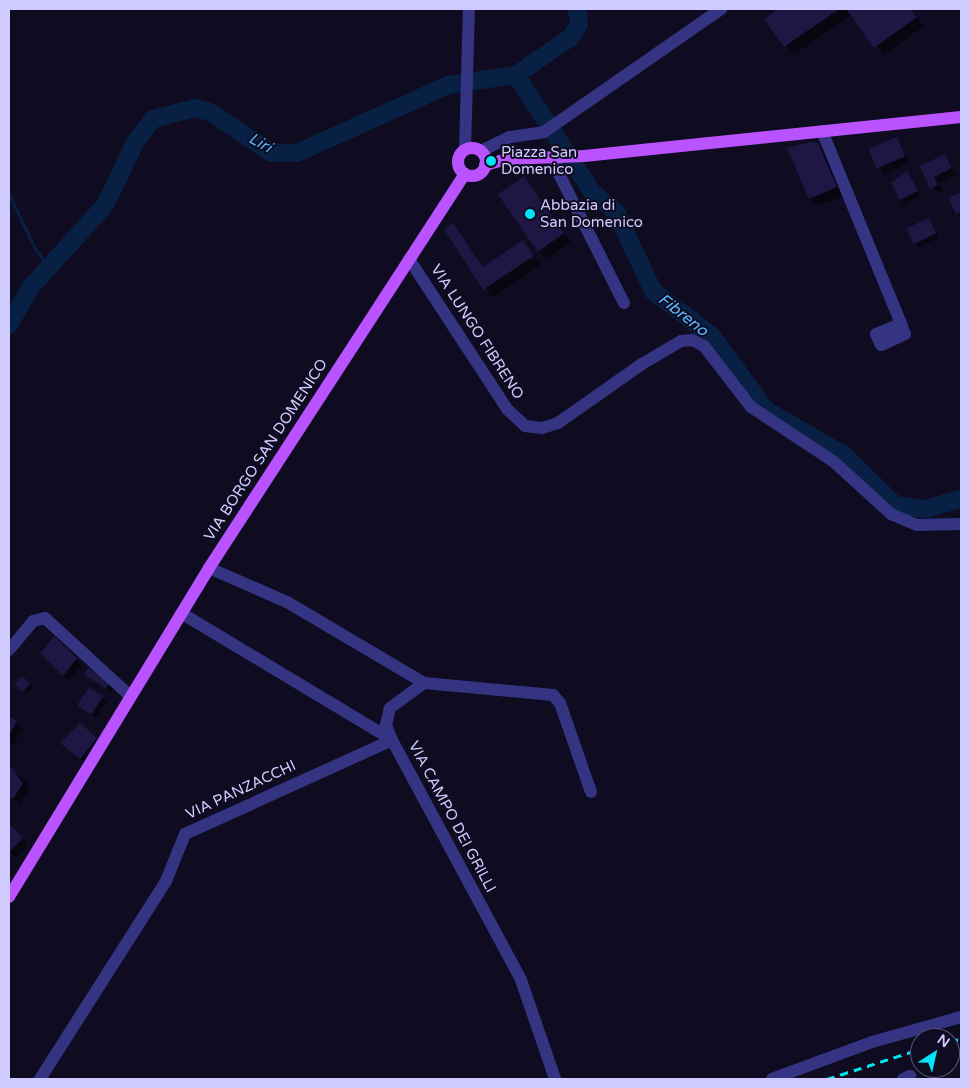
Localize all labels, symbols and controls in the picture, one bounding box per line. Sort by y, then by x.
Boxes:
water label: Liri [245,129,275,157]
place label: Piazza San Domenico [501,143,577,178]
marker: Piazza San Domenico [485,155,497,167]
place label: Abbazia di San Domenico [540,196,643,231]
marker: Abbazia di San Domenico [524,208,536,220]
street label: VIA LUNGO FIBRENO [427,261,527,403]
water label: Fibreno [654,290,712,340]
street label: VIA BORGO SAN DOMENICO [200,356,332,544]
street label: VIA CAMPO DEI GRILLI [404,738,500,896]
street label: VIA PANZACCHI [183,757,299,823]
north arrow [910,1028,960,1078]
text: N [934,1031,953,1051]

